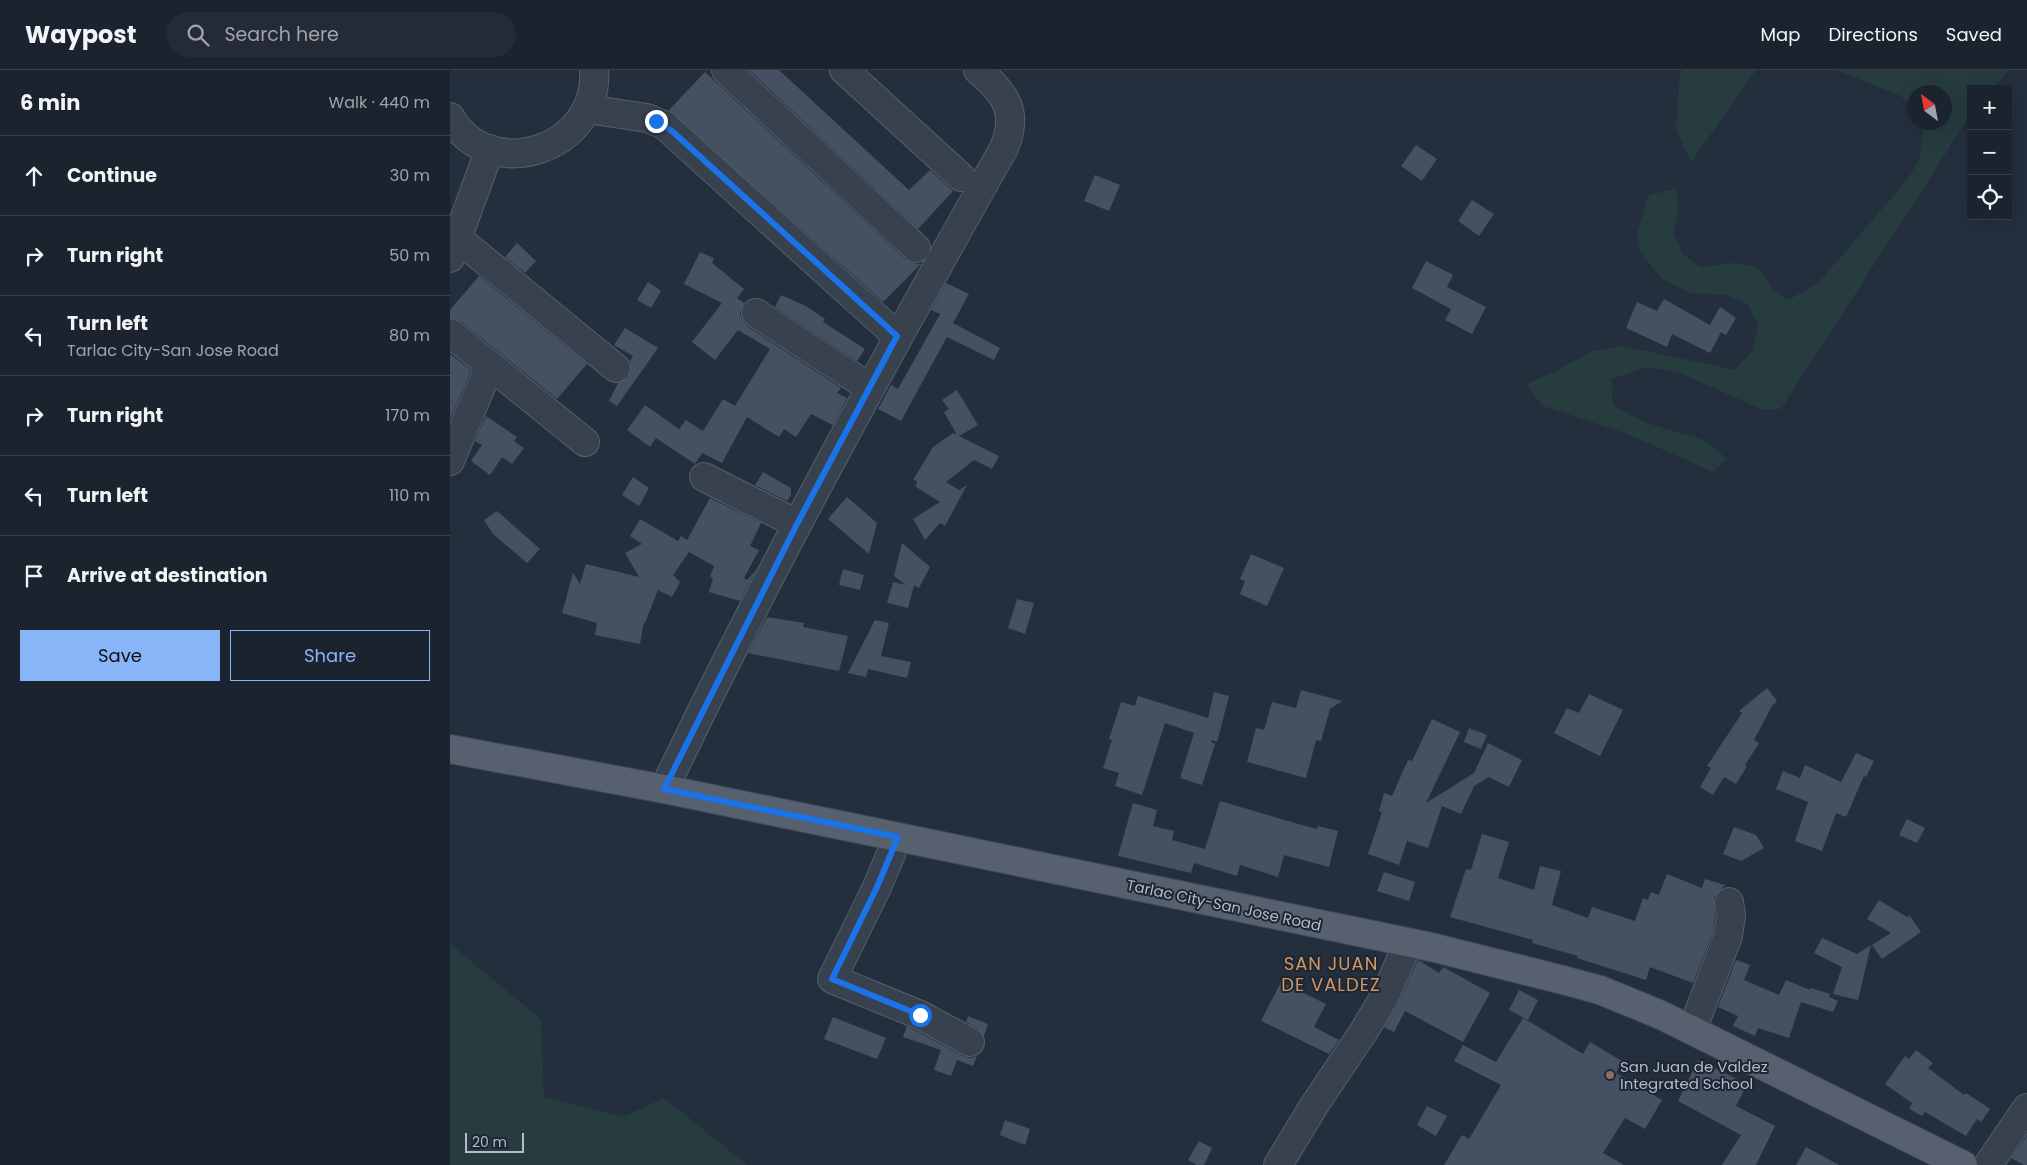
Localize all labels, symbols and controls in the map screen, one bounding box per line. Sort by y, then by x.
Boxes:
search box [166,12,516,57]
text: Waypost [25,18,136,51]
icon: search [184,21,212,49]
text: Search here [224,21,339,48]
text: Map [1761,22,1800,47]
text: Directions [1828,22,1918,47]
text: Saved [1946,22,2002,47]
north arrow [1907,85,1952,130]
map controls [1967,85,2012,220]
button: + [1967,85,2012,130]
text: 6 min [20,88,80,117]
text: Walk · 440 m [329,91,430,114]
route end [645,110,668,133]
button: − [1967,130,2012,175]
icon: ahead [20,162,48,190]
text: Continue [67,162,157,189]
text: 30 m [390,164,430,187]
button: locate [1967,175,2012,220]
icon: right [20,242,48,270]
text: Turn right [67,242,163,269]
text: 50 m [389,244,430,267]
text: Turn left [67,310,148,337]
icon: left [20,322,48,350]
text: 80 m [389,324,430,347]
text: Tarlac City-San Jose Road [67,339,279,362]
icon: right [20,402,48,430]
text: Turn right [67,402,163,429]
text: 170 m [385,404,430,427]
icon: left [20,482,48,510]
text: Turn left [67,482,148,509]
text: 110 m [389,484,430,507]
icon: arrive [20,562,48,590]
text: Arrive at destination [67,562,268,589]
button: Save [20,630,220,681]
button: Share [230,630,430,681]
street label: Tarlac City-San Jose Road [1125,874,1323,936]
district label: SAN JUAN DE VALDEZ [1281,951,1381,997]
route start [909,1004,932,1027]
place label: San Juan de Valdez Integrated School [1620,1056,1768,1094]
marker: San Juan de Valdez Integrated School [1604,1069,1616,1081]
scale bar [465,1130,524,1153]
text: 20 m [472,1132,507,1152]

